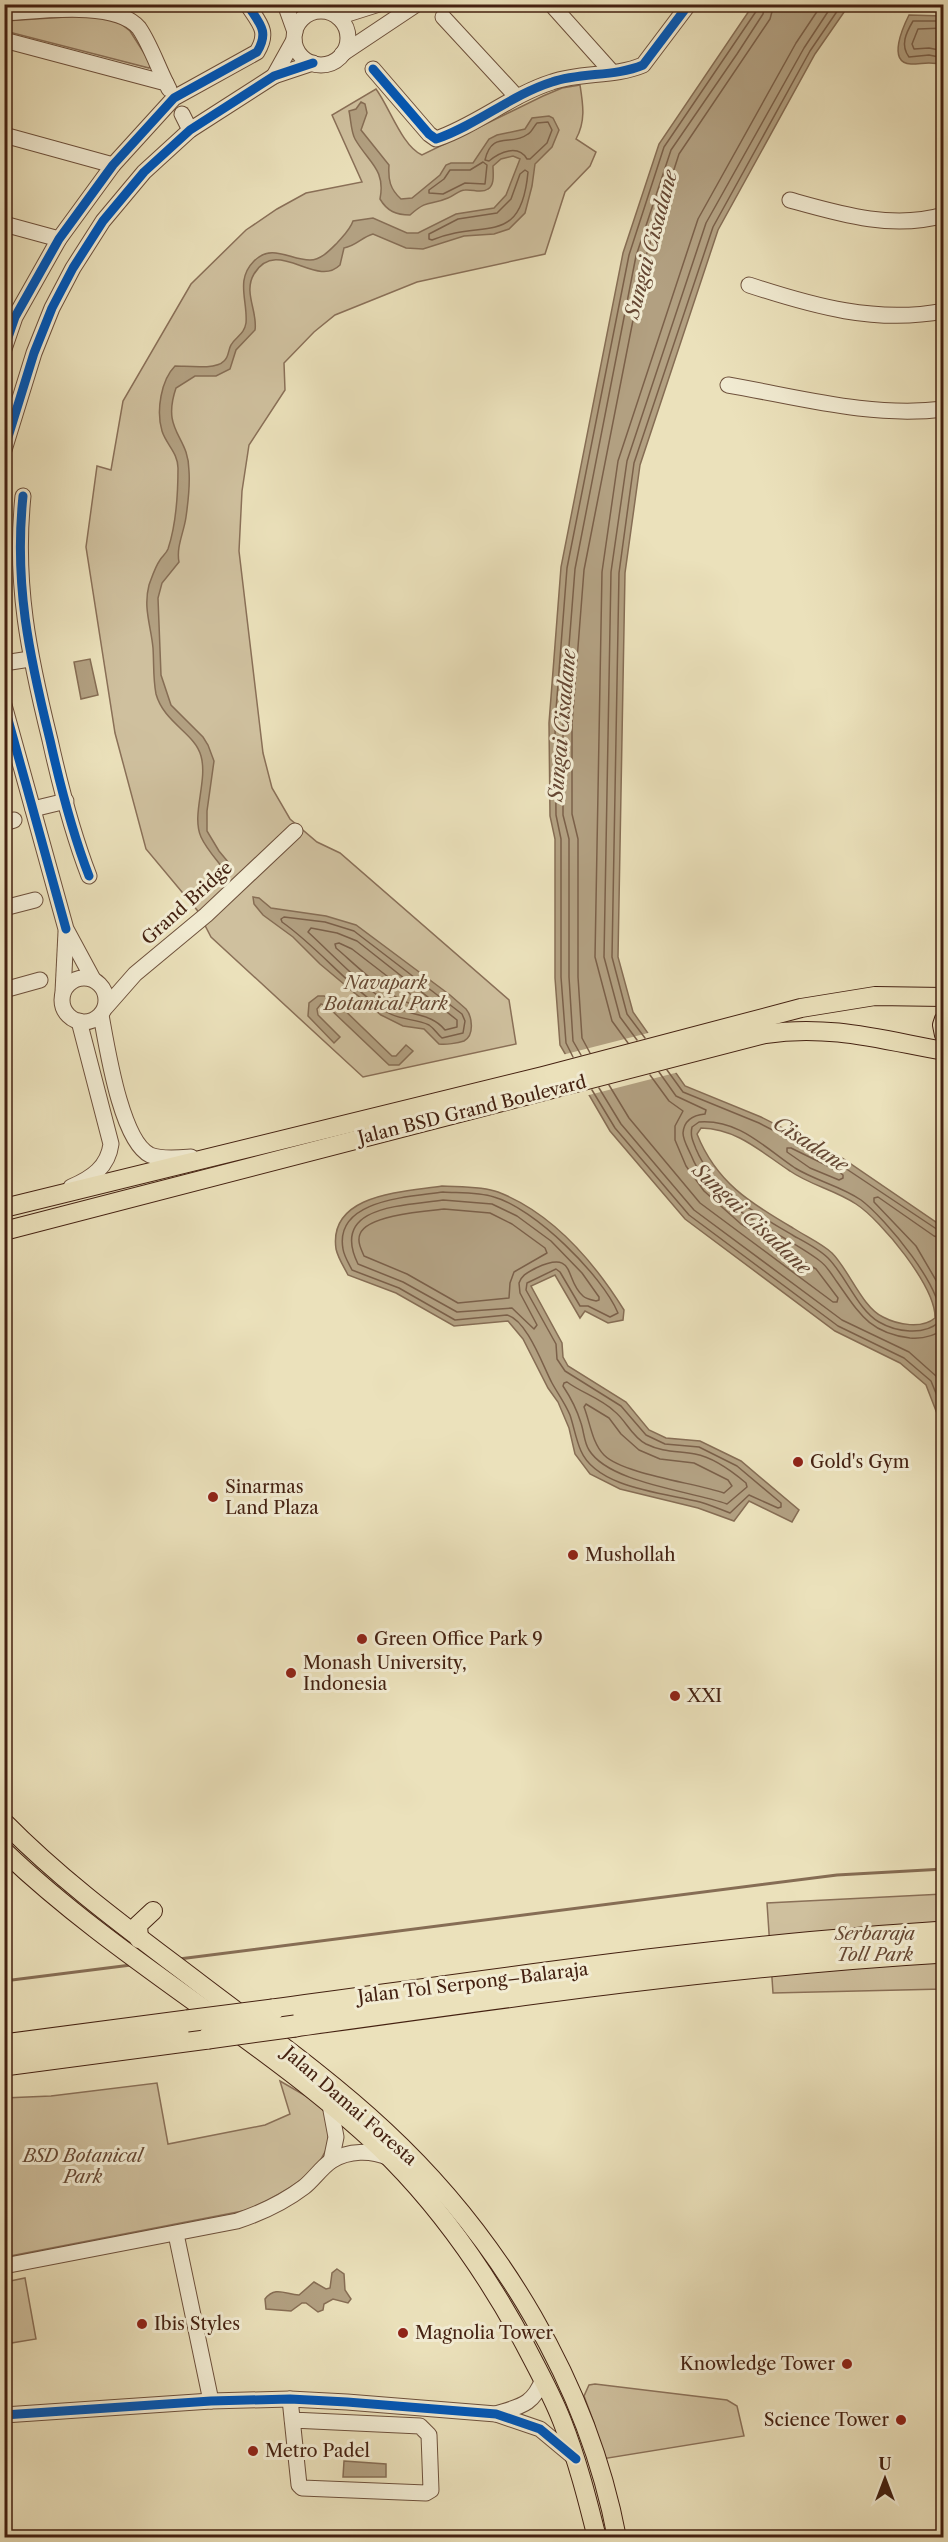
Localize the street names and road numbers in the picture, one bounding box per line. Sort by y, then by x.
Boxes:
street label: Grand Bridge [137,857,237,949]
street label: Jalan BSD Grand Boulevard [353,1071,589,1150]
street label: Jalan Tol Serpong–Balaraja [354,1958,590,2008]
street label: Jalan Damai Foresta [276,2040,422,2170]

